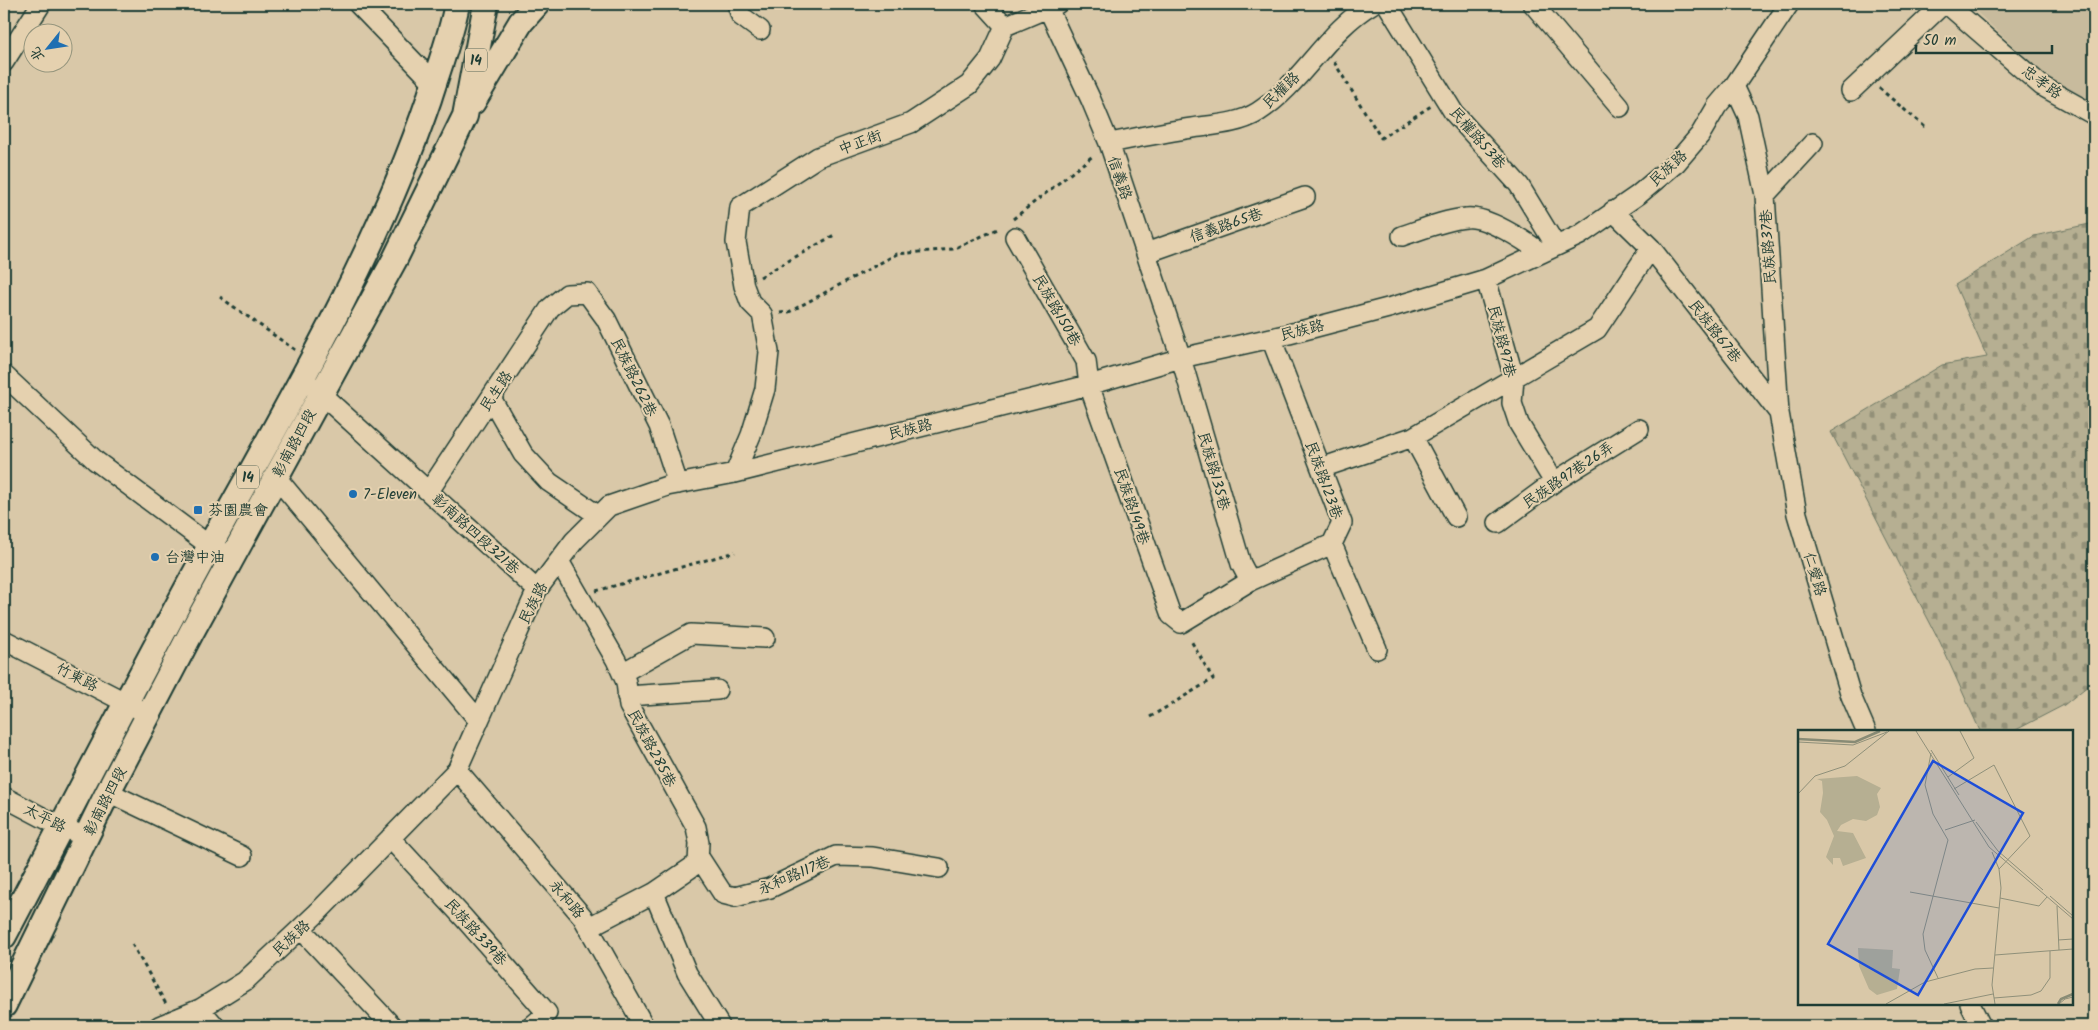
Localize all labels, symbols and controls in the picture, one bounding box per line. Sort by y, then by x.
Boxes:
north arrow [22,22,72,72]
scale bar [1916,22,2052,54]
text: 50 m [1923,29,1957,53]
text: 北 [25,42,51,66]
road number: 14 [465,48,487,72]
street label: 忠孝路 [2016,60,2067,106]
street label: 民權路 [1257,66,1306,115]
street label: 民權路53巷 [1443,102,1511,175]
street label: 中正街 [835,124,886,162]
street label: 民族路 [1644,145,1693,193]
street label: 信義路 [1100,153,1138,204]
street label: 信義路65巷 [1186,202,1266,250]
street label: 民族路37巷 [1754,208,1784,285]
street label: 民族路150巷 [1026,270,1087,351]
street label: 民族路67巷 [1682,295,1747,369]
street label: 民族路97巷 [1480,302,1522,380]
street label: 民族路 [1277,314,1327,348]
street label: 民族路262巷 [604,334,663,421]
street label: 民生路 [474,366,519,417]
street label: 彰南路四段 [267,405,323,482]
street label: 民族路 [885,413,935,447]
street label: 民族路135巷 [1190,429,1236,514]
street label: 民族路97巷26弄 [1518,436,1619,515]
street label: 民族路123巷 [1298,438,1348,523]
street label: 民族路149巷 [1107,464,1155,548]
road number: 14 [237,466,259,488]
place label: 7-Eleven [363,483,417,507]
marker: 7-Eleven [347,488,359,500]
street label: 彰南路四段321巷 [426,488,525,581]
place label: 芬園農會 [208,499,268,523]
marker: 芬園農會 [192,504,204,516]
place label: 台灣中油 [165,546,225,570]
street label: 仁愛路 [1796,549,1832,599]
marker: 台灣中油 [149,551,161,563]
street label: 民族路 [513,578,555,629]
street label: 竹東路 [51,657,102,699]
street label: 民族路285巷 [620,705,682,792]
inset map [1798,730,2073,1005]
street label: 彰南路四段 [78,763,134,840]
street label: 太平路 [19,798,70,840]
street label: 永和路117巷 [755,850,834,902]
street label: 永和路 [543,875,590,925]
street label: 民族路339巷 [438,893,512,972]
street label: 民族路 [267,915,316,963]

